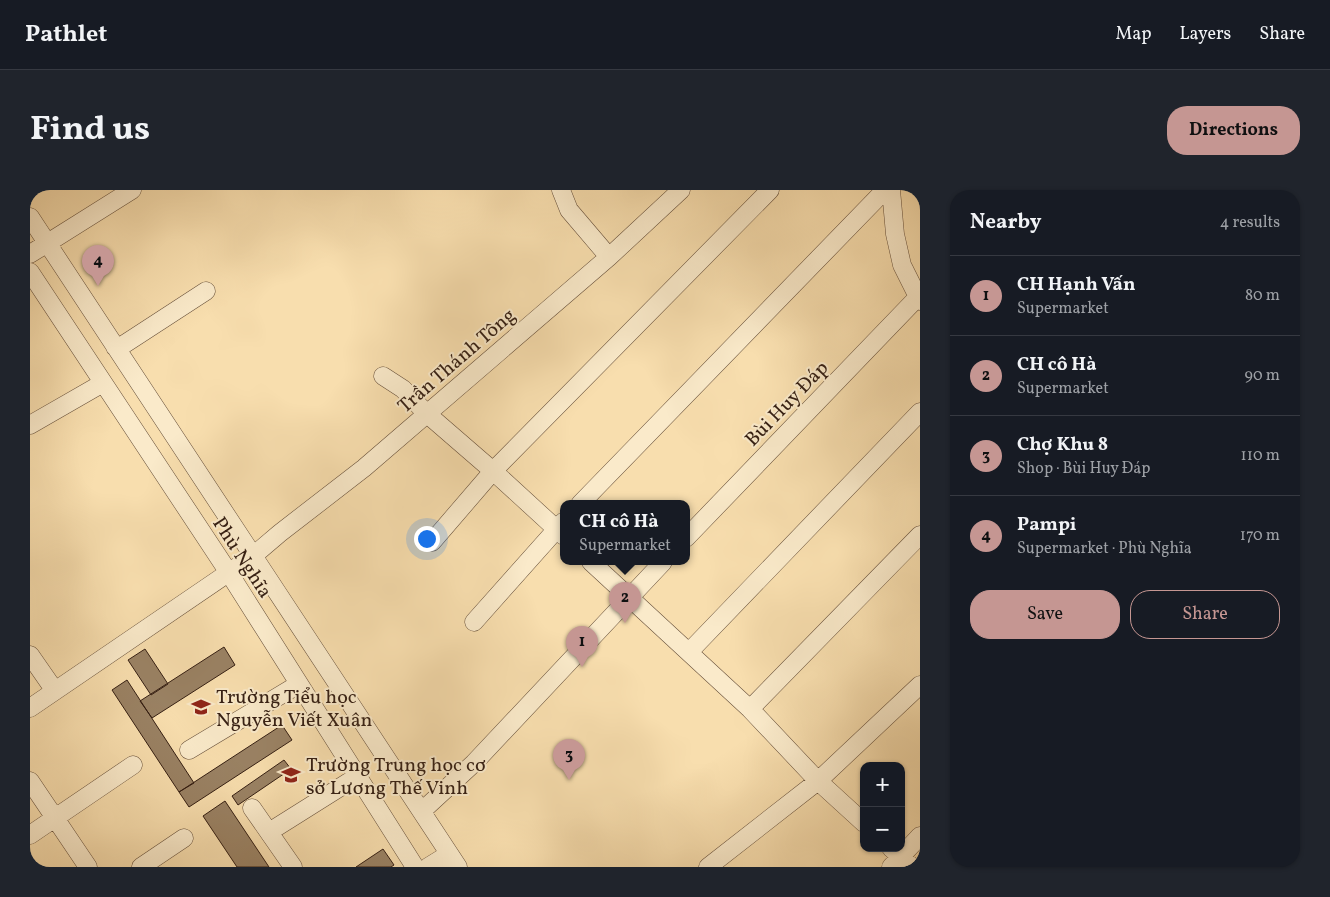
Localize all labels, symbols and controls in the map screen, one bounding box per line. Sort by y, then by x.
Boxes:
text: Pathlet [25,18,107,52]
text: Map [1115,22,1151,47]
text: Layers [1179,22,1231,47]
text: Share [1259,22,1305,47]
text: Find us [30,106,150,154]
button: Directions [1167,106,1300,155]
text: Nearby [970,208,1041,237]
text: 4 results [1220,212,1280,234]
pin: 4 [82,245,114,286]
text: CH Hạnh Vấn [1017,272,1135,298]
text: 1 [983,285,989,307]
text: 80 m [1245,285,1280,307]
text: Supermarket [1017,298,1109,320]
street label: Trần Thánh Tông [392,302,522,421]
text: CH cô Hà [1017,352,1097,378]
street label: Bùi Huy Đáp [739,355,836,454]
text: 2 [982,365,990,387]
text: 90 m [1244,365,1280,387]
text: Supermarket [1017,378,1109,400]
text: Chợ Khu 8 [1017,432,1108,458]
text: 3 [982,445,990,467]
text: 110 m [1241,445,1280,467]
text: Shop · Bùi Huy Đáp [1017,458,1150,480]
popup [560,500,690,565]
text: CH cô Hà [579,509,659,535]
street label: Phù Nghĩa [205,512,278,604]
text: Pampi [1017,512,1077,538]
text: 4 [981,525,991,547]
text: 170 m [1240,525,1280,547]
your location [414,526,440,552]
text: Supermarket [579,535,671,557]
text: Supermarket · Phù Nghĩa [1017,538,1192,560]
pin: 2 [609,582,641,623]
button: Save [970,590,1120,639]
button: Share [1130,590,1280,639]
pin: 1 [566,626,598,667]
place label: Trường Tiểu học Nguyễn Viết Xuân [216,684,373,735]
school or university icon: Trường Tiểu học Nguyễn Viết Xuân [190,696,212,718]
pin: 3 [553,739,585,780]
place label: Trường Trung học cơ sở Lương Thế Vinh [306,752,486,803]
map controls [860,762,905,852]
button: + [860,762,905,807]
school or university icon: Trường Trung học cơ sở Lương Thế Vinh [280,764,302,786]
button: − [860,807,905,852]

